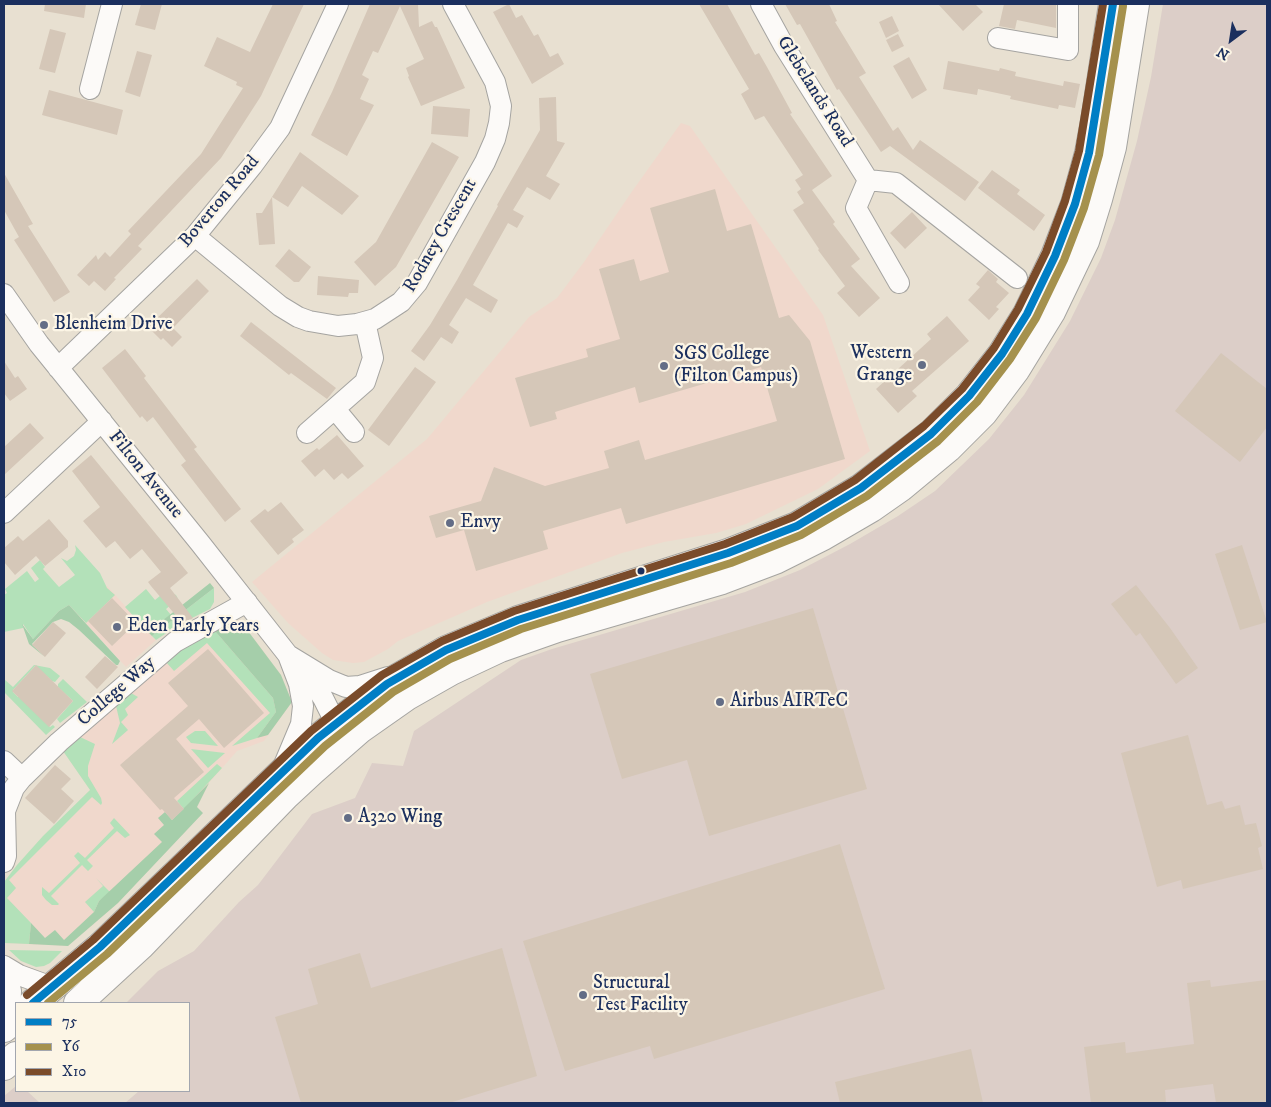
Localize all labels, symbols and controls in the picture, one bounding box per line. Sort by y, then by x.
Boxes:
north arrow [1206,15,1256,65]
street label: Glebelands Road [771,32,857,152]
text: N [1214,42,1233,64]
street label: Boverton Road [175,151,265,253]
street label: Rodney Crescent [399,175,483,297]
place label: Blenheim Drive [54,314,173,336]
marker: Blenheim Drive [38,319,50,331]
place label: Western Grange [850,343,912,387]
place label: SGS College (Filton Campus) [674,344,798,388]
marker: Western Grange [916,359,928,371]
marker: SGS College (Filton Campus) [658,360,670,372]
street label: Filton Avenue [103,427,187,523]
place label: Envy [460,512,501,534]
marker: Envy [444,517,456,529]
unlabelled marker [636,566,646,576]
place label: Eden Early Years [127,616,259,638]
marker: Eden Early Years [111,621,123,633]
street label: College Way [73,652,161,732]
place label: Airbus AIRTeC [730,691,848,713]
marker: Airbus AIRTeC [714,696,726,708]
place label: A320 Wing [358,807,442,829]
marker: A320 Wing [342,812,354,824]
place label: Structural Test Facility [593,973,688,1017]
marker: Structural Test Facility [577,989,589,1001]
legend [15,1002,190,1092]
text: 75 [62,1012,77,1031]
text: Y6 [62,1037,79,1056]
text: X10 [62,1062,86,1081]

